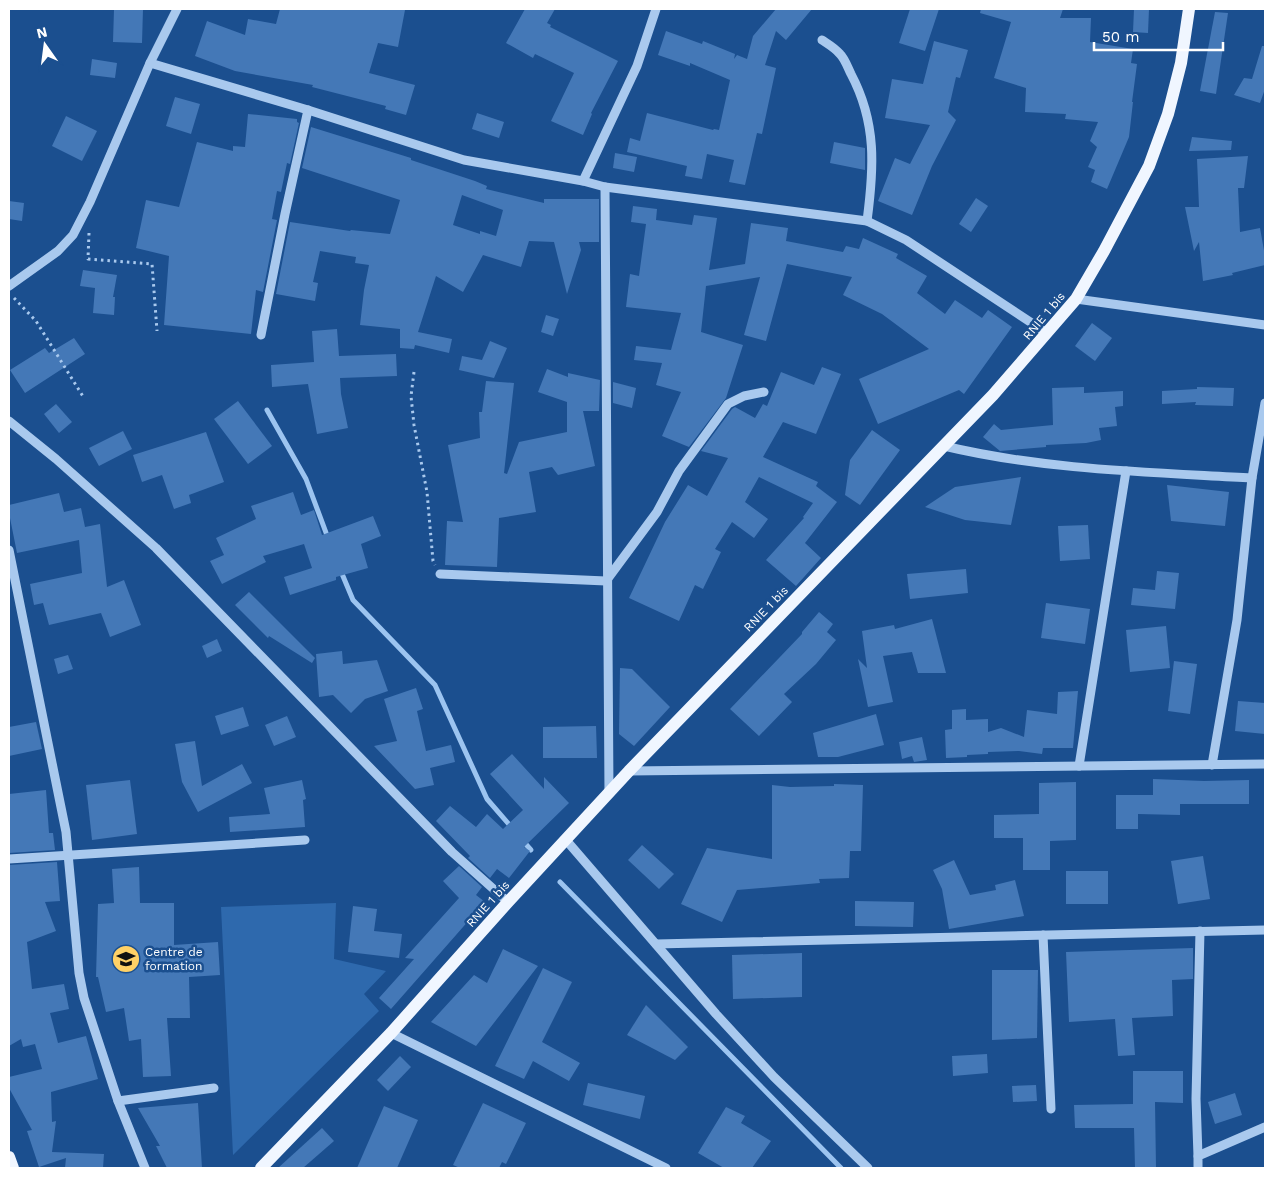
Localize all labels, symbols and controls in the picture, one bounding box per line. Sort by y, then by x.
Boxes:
north arrow [20,20,70,70]
scale bar [1094,20,1223,52]
text: N [35,23,49,41]
text: 50 m [1102,28,1139,46]
street label: RNIE 1 bis [1020,289,1068,343]
street label: RNIE 1 bis [741,583,791,635]
street label: RNIE 1 bis [464,878,512,930]
school or university icon: Centre de formation [111,944,141,974]
place label: Centre de formation [145,945,203,973]

